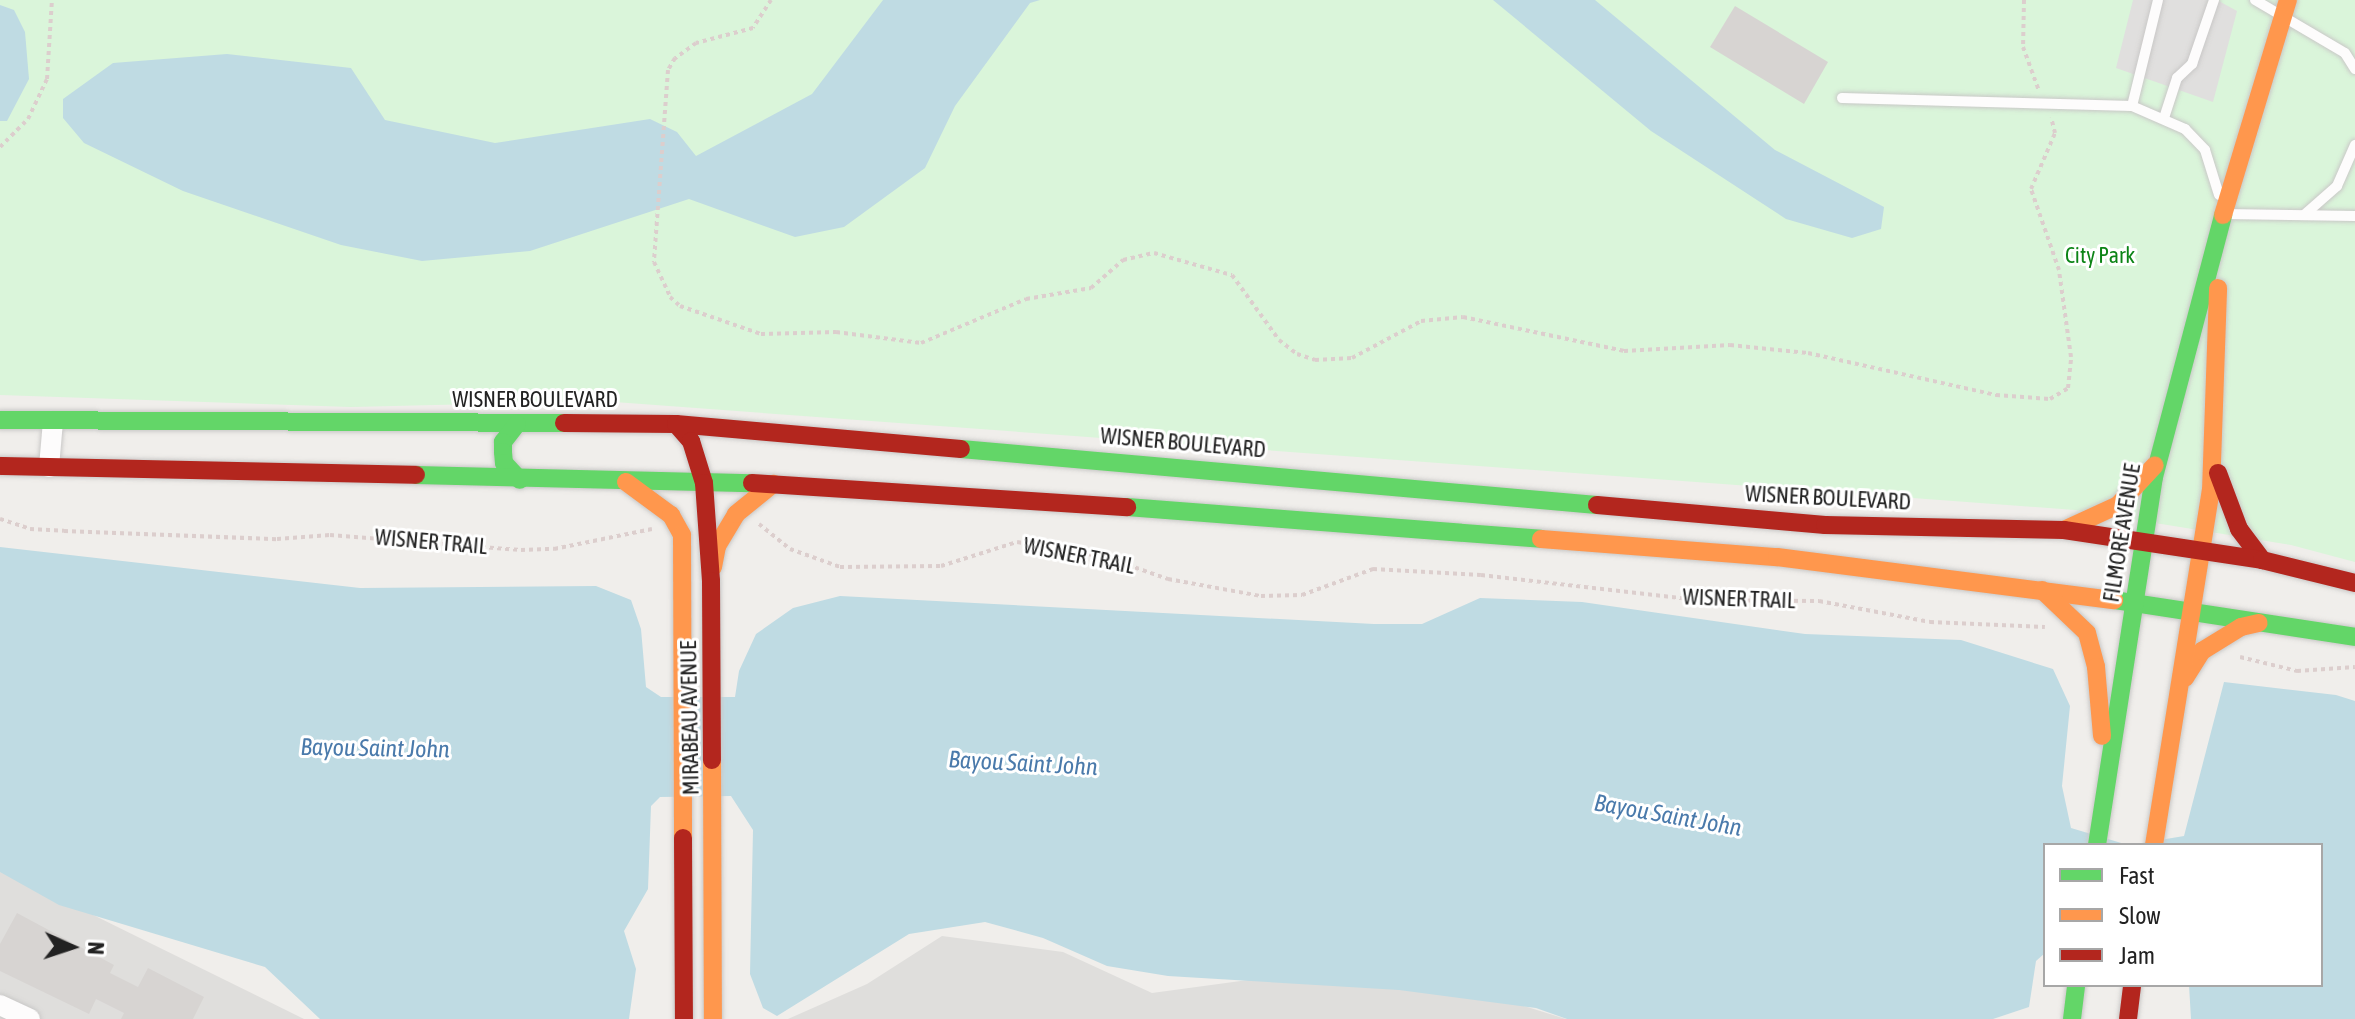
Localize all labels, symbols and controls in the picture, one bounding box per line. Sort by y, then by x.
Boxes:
park label: City Park [2065,243,2135,269]
street label: WISNER BOULEVARD [452,387,618,413]
street label: WISNER BOULEVARD [1099,423,1267,463]
street label: FILMORE AVENUE [2098,462,2146,604]
street label: WISNER BOULEVARD [1745,480,1911,516]
street label: WISNER TRAIL [374,524,488,560]
street label: WISNER TRAIL [1021,532,1137,580]
street label: WISNER TRAIL [1682,584,1796,614]
street label: MIRABEAU AVENUE [675,641,705,795]
water label: Bayou Saint John [300,732,450,764]
water label: Bayou Saint John [948,745,1098,781]
water label: Bayou Saint John [1592,788,1744,842]
legend [2043,843,2323,987]
text: Fast [2119,862,2155,889]
text: Slow [2119,902,2161,929]
north arrow [32,907,112,987]
text: N [83,941,109,955]
text: Jam [2119,942,2155,969]

